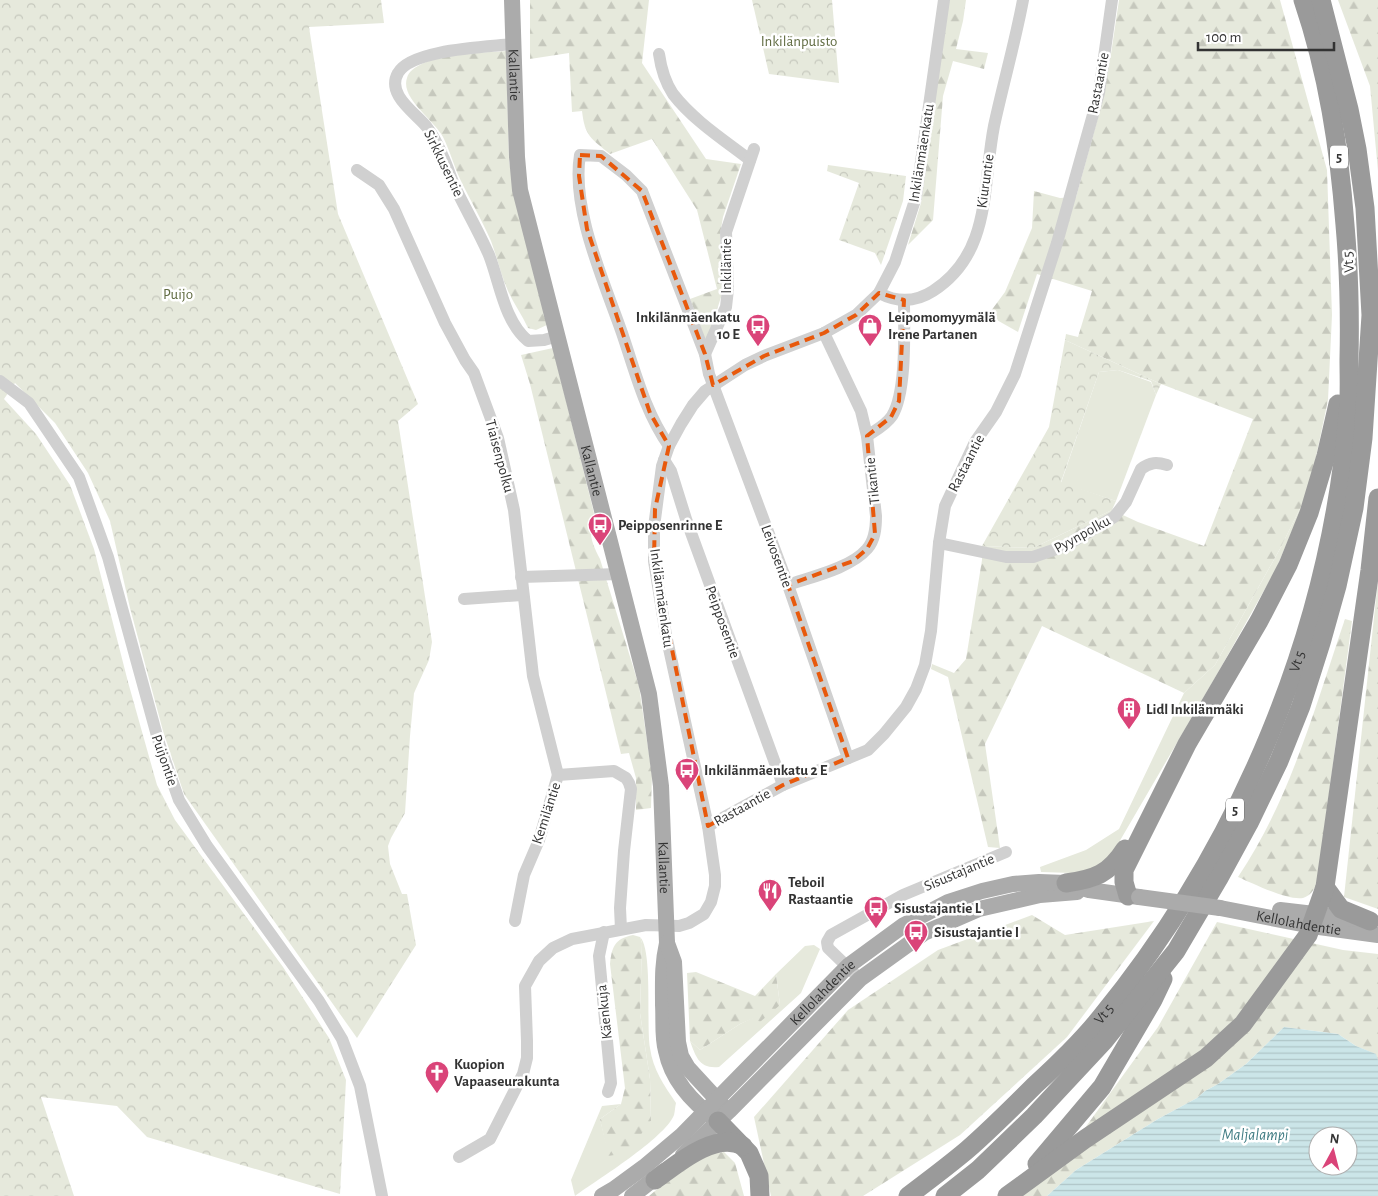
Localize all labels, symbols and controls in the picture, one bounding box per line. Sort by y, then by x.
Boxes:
scale bar [1198,20,1334,52]
text: 100 m [1206,30,1241,45]
park label: Inkilänpuisto [761,34,837,49]
street label: Kallantie [506,49,522,101]
street label: Rastaantie [1085,51,1112,115]
street label: Inkilänmäenkatu [906,102,937,203]
street label: Sirkkusentie [421,127,466,199]
road number: 5 [1330,146,1348,168]
street label: Kiuruntie [974,153,997,209]
street label: Inkiläntie [719,238,734,294]
street label: Vt 5 [1340,251,1357,273]
park label: Puijo [163,287,193,302]
place label: Inkilänmäenkatu 10 E [636,310,740,342]
place label: Leipomomyymälä Irene Partanen [888,310,996,342]
bus stop icon: Inkilänmäenkatu 10 E [745,313,771,347]
shop icon: Leipomomyymälä Irene Partanen [857,313,883,347]
street label: Tiaisenpolku [483,418,517,495]
street label: Rastaantie [946,432,987,494]
street label: Kallantie [578,444,605,498]
street label: Tikantie [863,457,882,505]
bus stop icon: Peipposenrinne E [587,512,613,546]
street label: Pyynpolku [1052,513,1113,556]
place label: Peipposenrinne E [618,518,723,533]
street label: Leivosentie [758,523,795,590]
street label: Inkilänmäenkatu [647,548,676,649]
street label: Peipposentie [703,584,743,660]
street label: Vt 5 [1287,649,1308,674]
building icon: Lidl Inkilänmäki [1116,696,1142,730]
place label: Lidl Inkilänmäki [1146,702,1244,717]
street label: Puijontie [149,733,180,788]
bus stop icon: Inkilänmäenkatu 2 E [674,757,700,791]
place label: Inkilänmäenkatu 2 E [704,763,828,778]
street label: Kemiläntie [529,780,564,846]
street label: Rastaantie [711,786,773,829]
road number: 5 [1226,798,1244,822]
street label: Kallantie [655,841,672,894]
street label: Sisustajantie [922,851,997,894]
place label: Teboil Rastaantie [788,875,853,907]
restaurant icon: Teboil Rastaantie [757,878,783,912]
bus stop icon: Sisustajantie L [863,895,889,929]
place label: Sisustajantie L [894,901,982,916]
street label: Kellolahdentie [1255,908,1342,938]
bus stop icon: Sisustajantie I [903,919,929,953]
place label: Sisustajantie I [934,925,1019,940]
street label: Kellolahdentie [787,957,858,1028]
street label: Käenkuja [594,984,615,1040]
street label: Vt 5 [1092,1001,1117,1027]
place label: Kuopion Vapaaseurakunta [454,1057,560,1089]
church icon: Kuopion Vapaaseurakunta [424,1060,450,1094]
north arrow [1308,1126,1358,1176]
water label: Maljalampi [1222,1127,1289,1144]
text: N [1329,1132,1340,1147]

